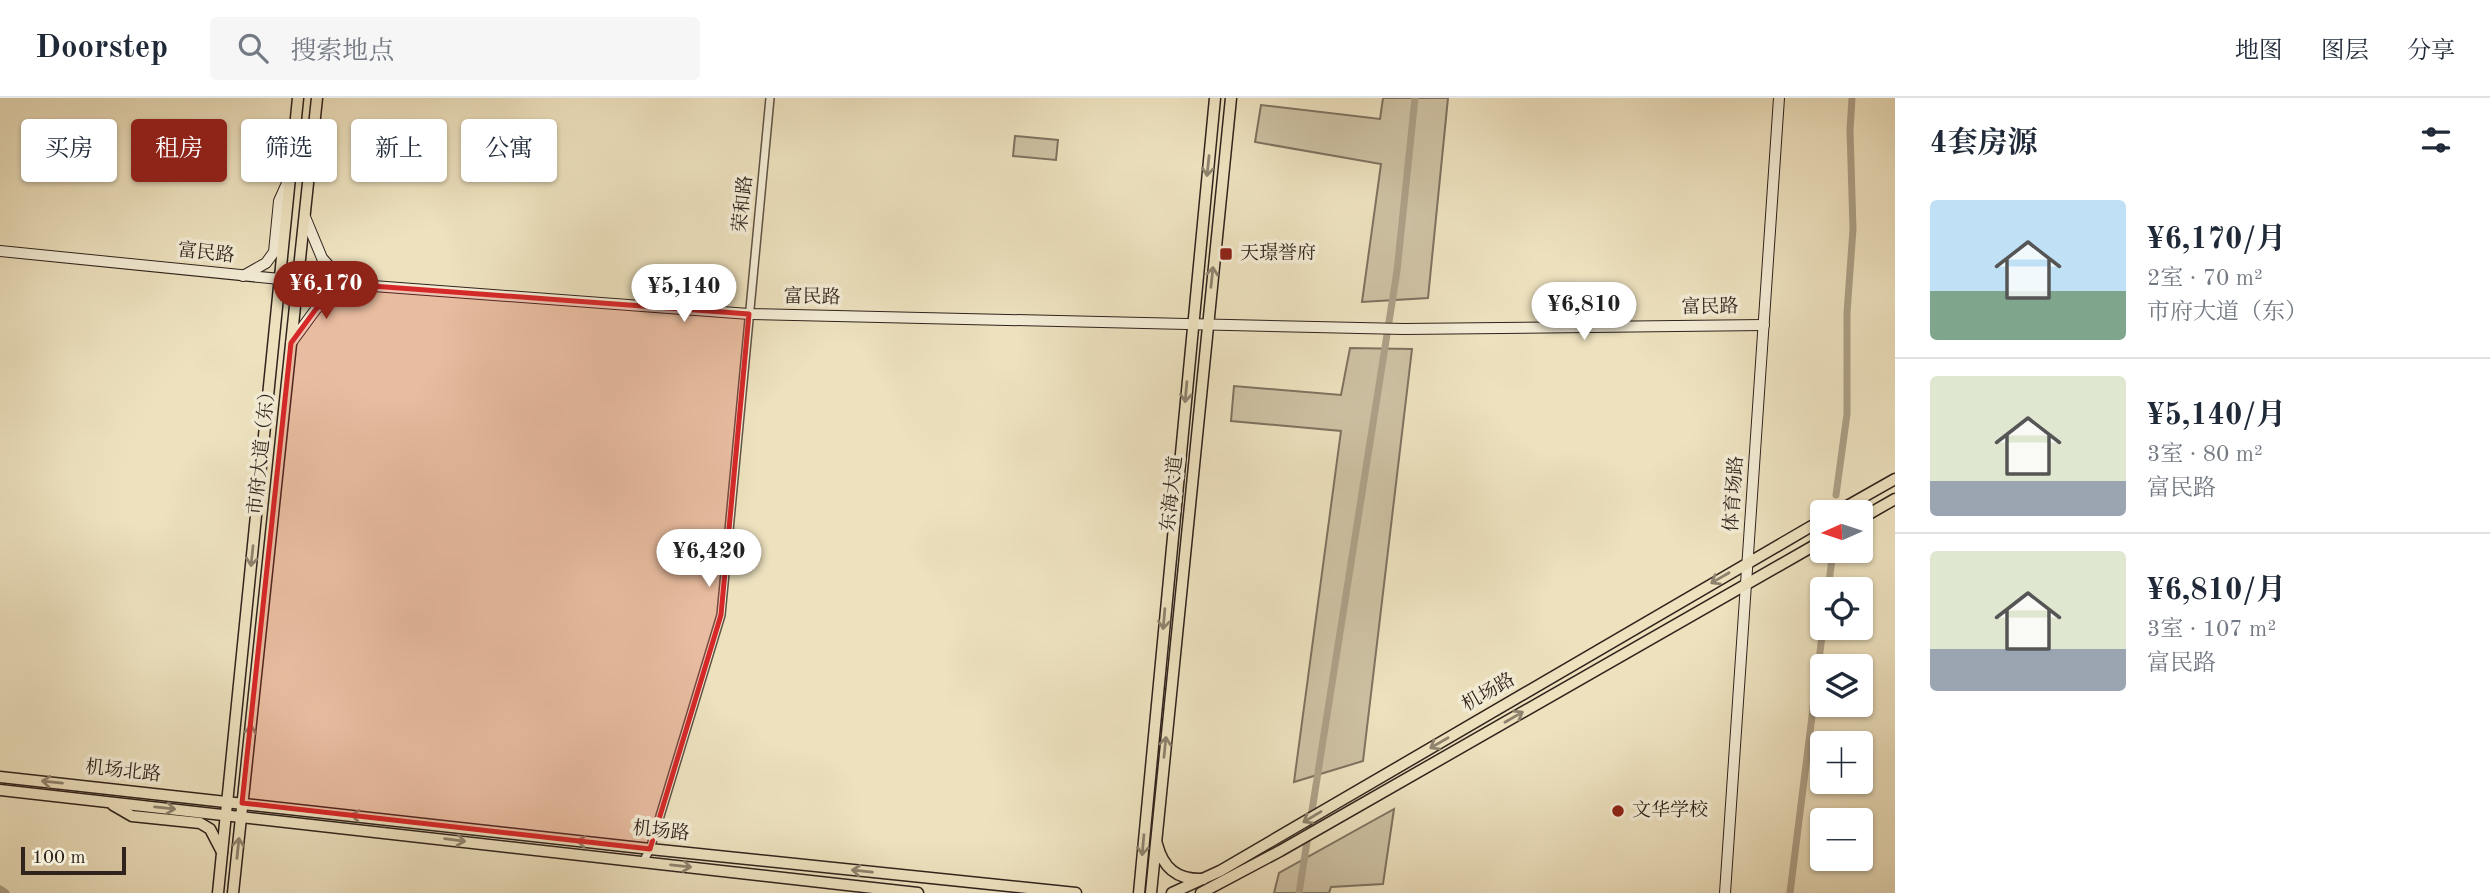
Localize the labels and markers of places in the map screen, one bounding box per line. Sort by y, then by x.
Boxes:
place label: 天璟誉府 [1240,242,1316,264]
marker: 天璟誉府 [1218,246,1234,262]
pin: ¥6,170 [269,262,383,321]
pin: ¥5,140 [627,264,741,324]
pin: ¥6,810 [1527,282,1641,342]
pin: ¥6,420 [652,530,766,589]
place label: 文华学校 [1632,799,1708,821]
marker: 文华学校 [1610,803,1626,819]

